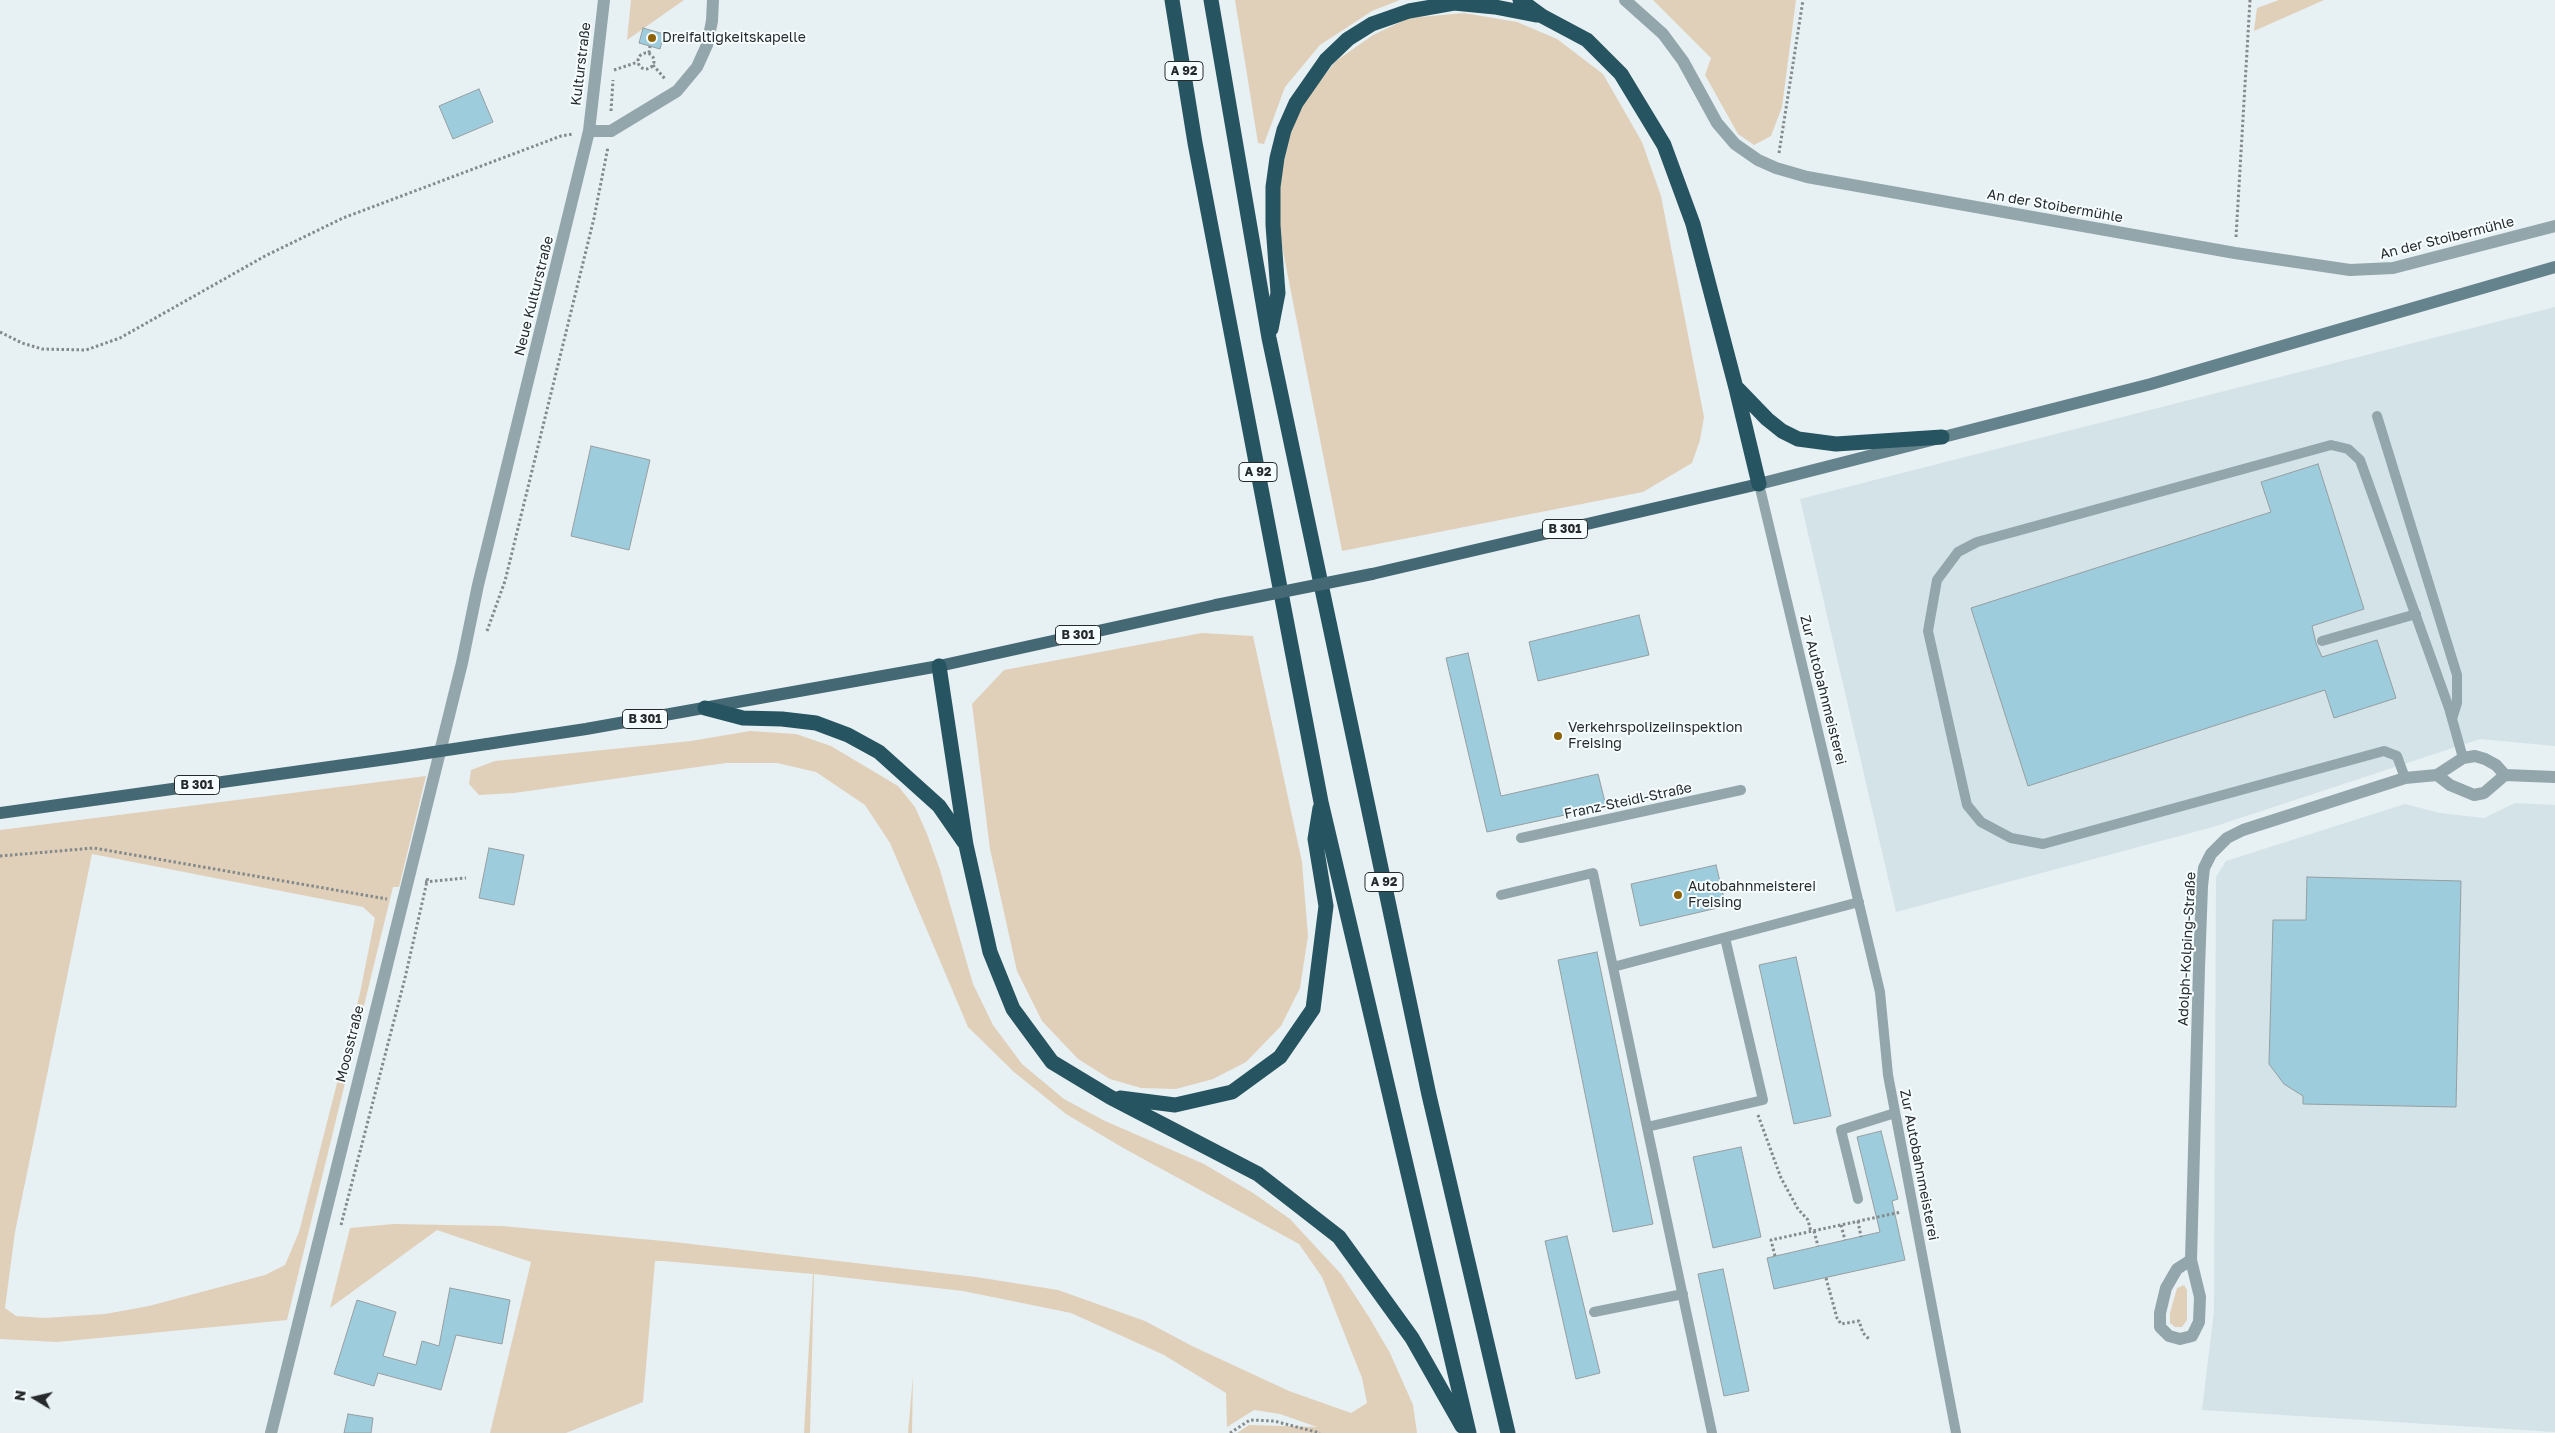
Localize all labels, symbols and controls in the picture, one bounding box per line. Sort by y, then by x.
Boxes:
street label: Kulturstraße [568,21,594,107]
place label: Dreifaltigkeitskapelle [662,30,806,46]
marker: Dreifaltigkeitskapelle [646,32,658,44]
road number: A 92 [1165,61,1203,80]
street label: An der Stoibermühle [1986,186,2124,226]
street label: An der Stoibermühle [2378,213,2516,263]
street label: Neue Kulturstraße [511,234,557,358]
road number: A 92 [1239,462,1277,482]
road number: B 301 [1542,520,1588,538]
street label: Zur Autobahnmeisterei [1796,614,1850,766]
road number: B 301 [1056,626,1100,644]
road number: B 301 [622,710,668,729]
place label: Verkehrspolizeiinspektion Freising [1568,720,1743,752]
marker: Verkehrspolizeiinspektion Freising [1552,730,1564,742]
road number: B 301 [174,776,220,794]
street label: Franz-Steidl-Straße [1563,779,1693,823]
road number: A 92 [1365,872,1403,892]
street label: Adolph-Kolping-Straße [2175,872,2199,1026]
place label: Autobahnmeisterei Freising [1688,879,1816,912]
marker: Autobahnmeisterei Freising [1672,889,1684,901]
street label: Moosstraße [332,1004,368,1084]
street label: Zur Autobahnmeisterei [1896,1088,1942,1242]
north arrow [10,1373,60,1423]
text: N [10,1389,29,1402]

